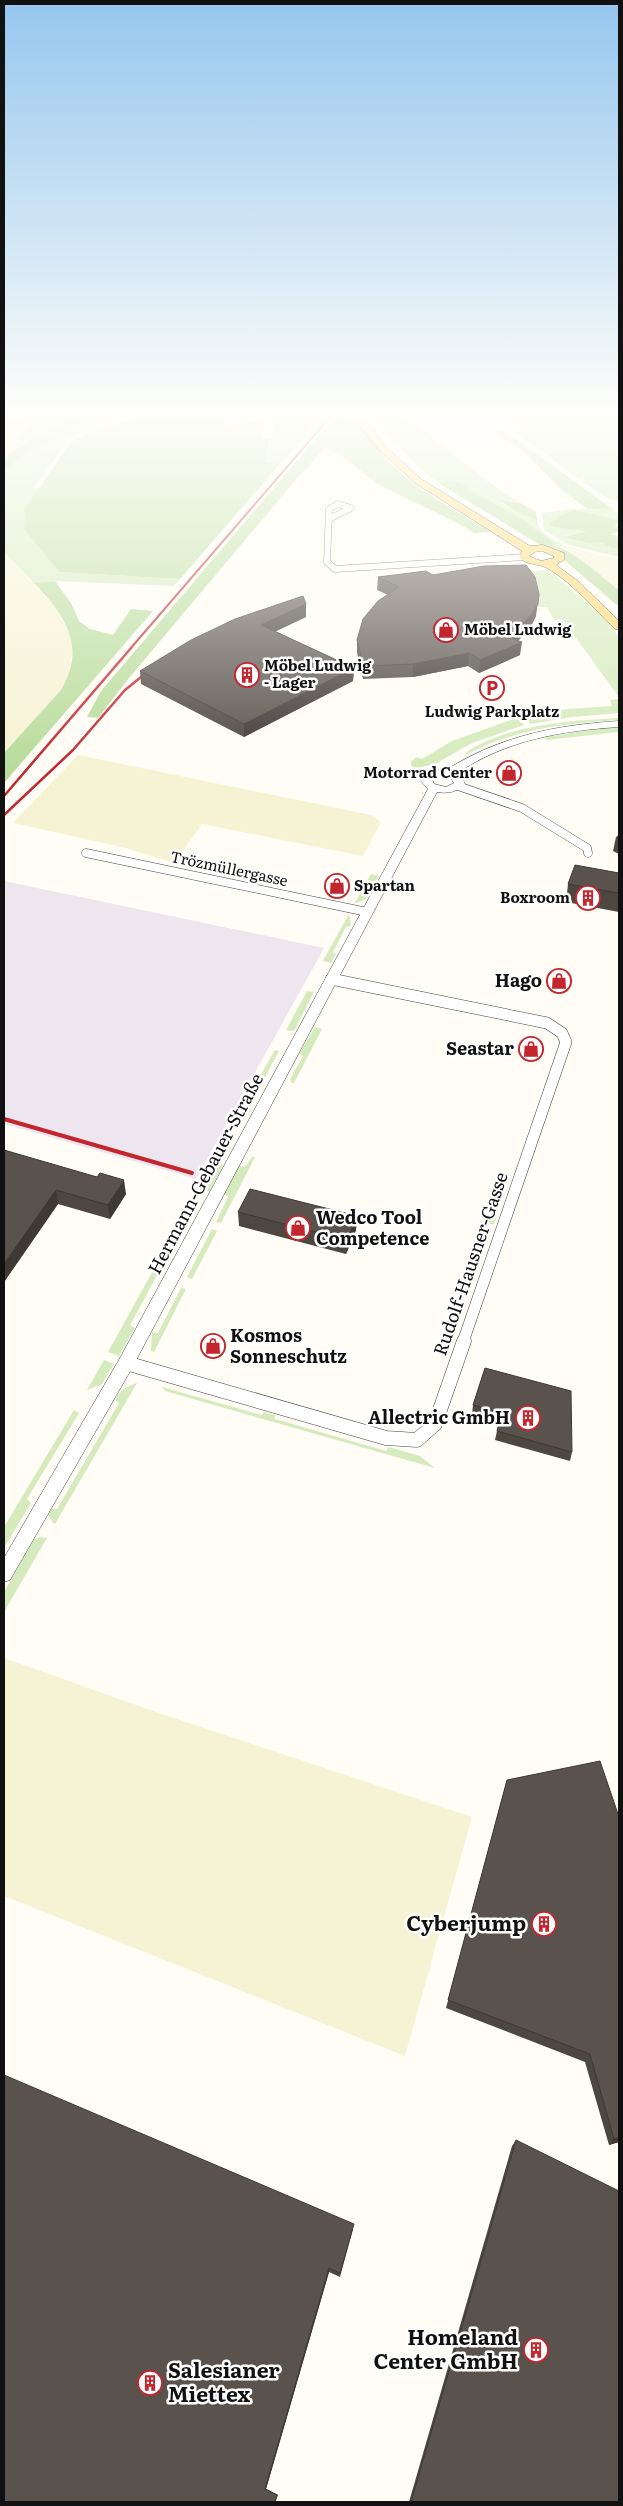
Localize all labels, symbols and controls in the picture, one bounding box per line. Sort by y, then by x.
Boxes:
shop icon: Möbel Ludwig [433,617,459,643]
place label: Möbel Ludwig [464,617,572,640]
place label: Möbel Ludwig - Lager [264,653,372,693]
building icon: Möbel Ludwig - Lager [234,662,260,688]
parking icon: Ludwig Parkplatz [479,675,505,701]
place label: Ludwig Parkplatz [425,699,559,722]
place label: Motorrad Center [363,760,492,783]
shop icon: Motorrad Center [496,760,522,786]
street label: Trözmüllergasse [168,844,290,891]
shop icon: Spartan [324,873,350,899]
place label: Spartan [354,873,416,896]
place label: Boxroom [500,885,570,908]
building icon: Boxroom [575,885,601,911]
place label: Hago [495,966,542,993]
shop icon: Hago [546,968,572,994]
place label: Seastar [446,1034,514,1061]
shop icon: Seastar [518,1036,544,1062]
street label: Hermann-Gebauer-Straße [140,1068,269,1279]
street label: Rudolf-Hausner-Gasse [425,1168,514,1359]
place label: Wedco Tool Competence [316,1203,429,1251]
shop icon: Wedco Tool Competence [285,1215,311,1241]
place label: Kosmos Sonneschutz [230,1321,347,1369]
shop icon: Kosmos Sonneschutz [200,1333,226,1359]
place label: Allectric GmbH [368,1403,510,1430]
building icon: Allectric GmbH [515,1405,541,1431]
place label: Cyberjump [406,1906,526,1937]
building icon: Cyberjump [531,1911,557,1937]
place label: Homeland Center GmbH [373,2320,518,2375]
building icon: Homeland Center GmbH [523,2337,549,2363]
place label: Salesianer Miettex [168,2353,280,2408]
building icon: Salesianer Miettex [137,2370,163,2396]

